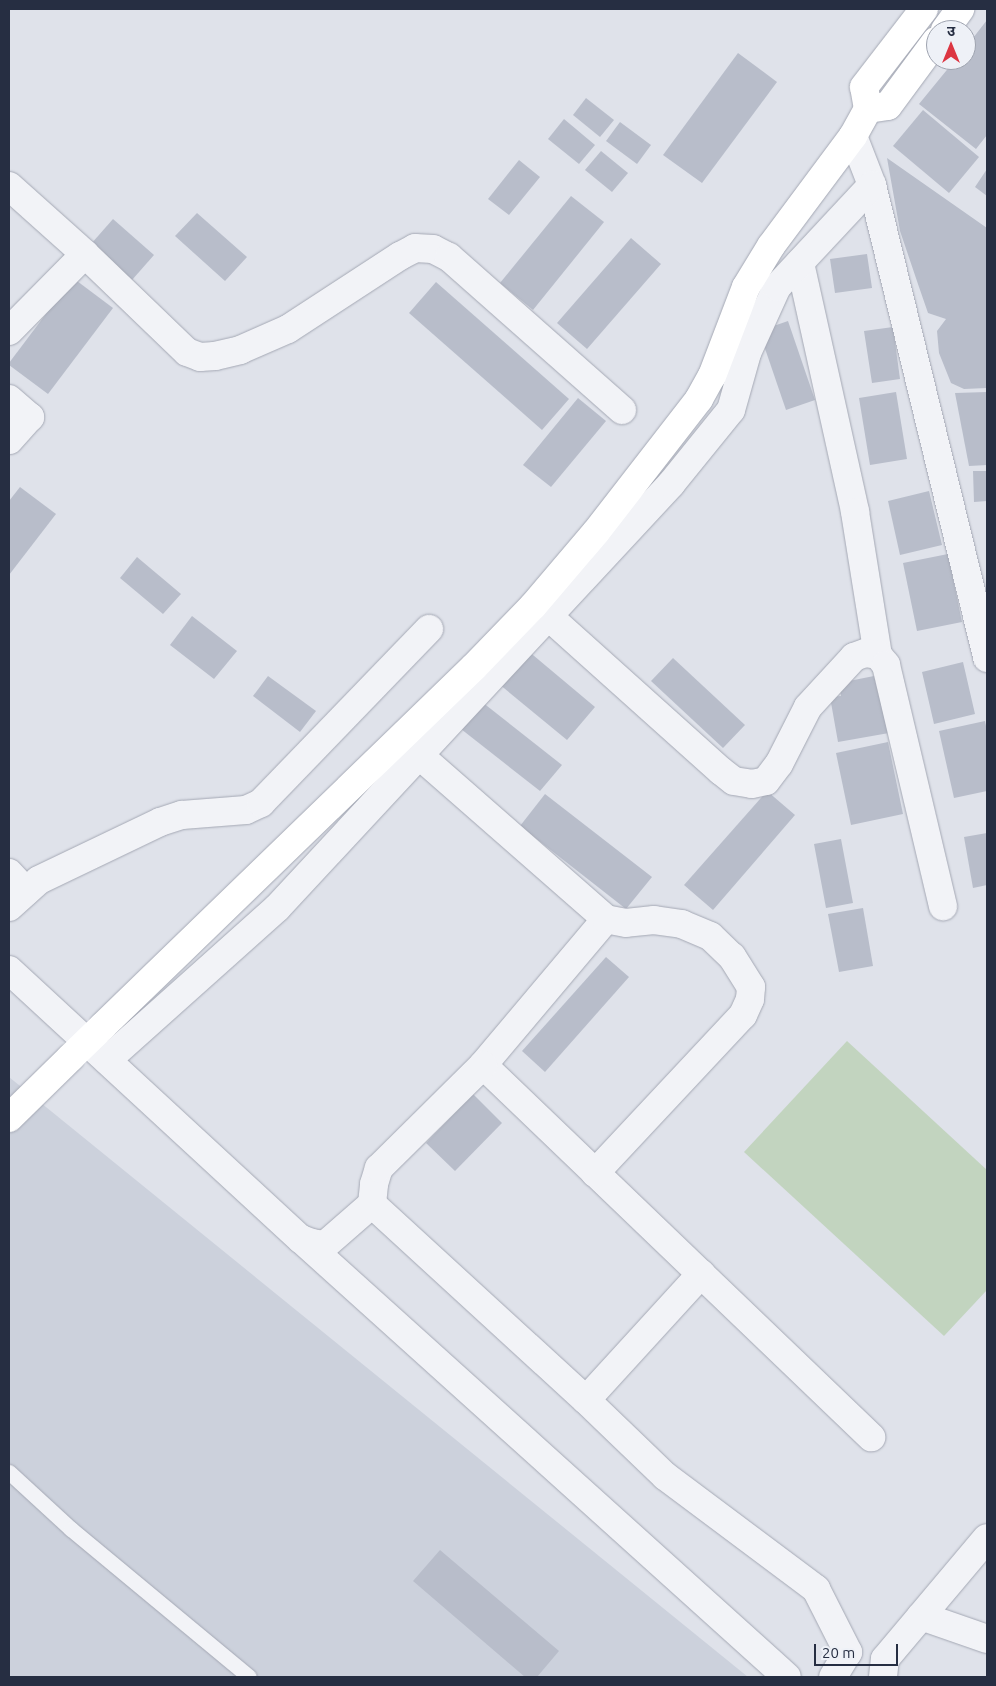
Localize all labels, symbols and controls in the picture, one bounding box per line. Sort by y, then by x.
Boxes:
north arrow [926,20,976,70]
text: उ [947,23,955,39]
scale bar [816,1634,900,1666]
text: 20 m [822,1644,855,1661]

